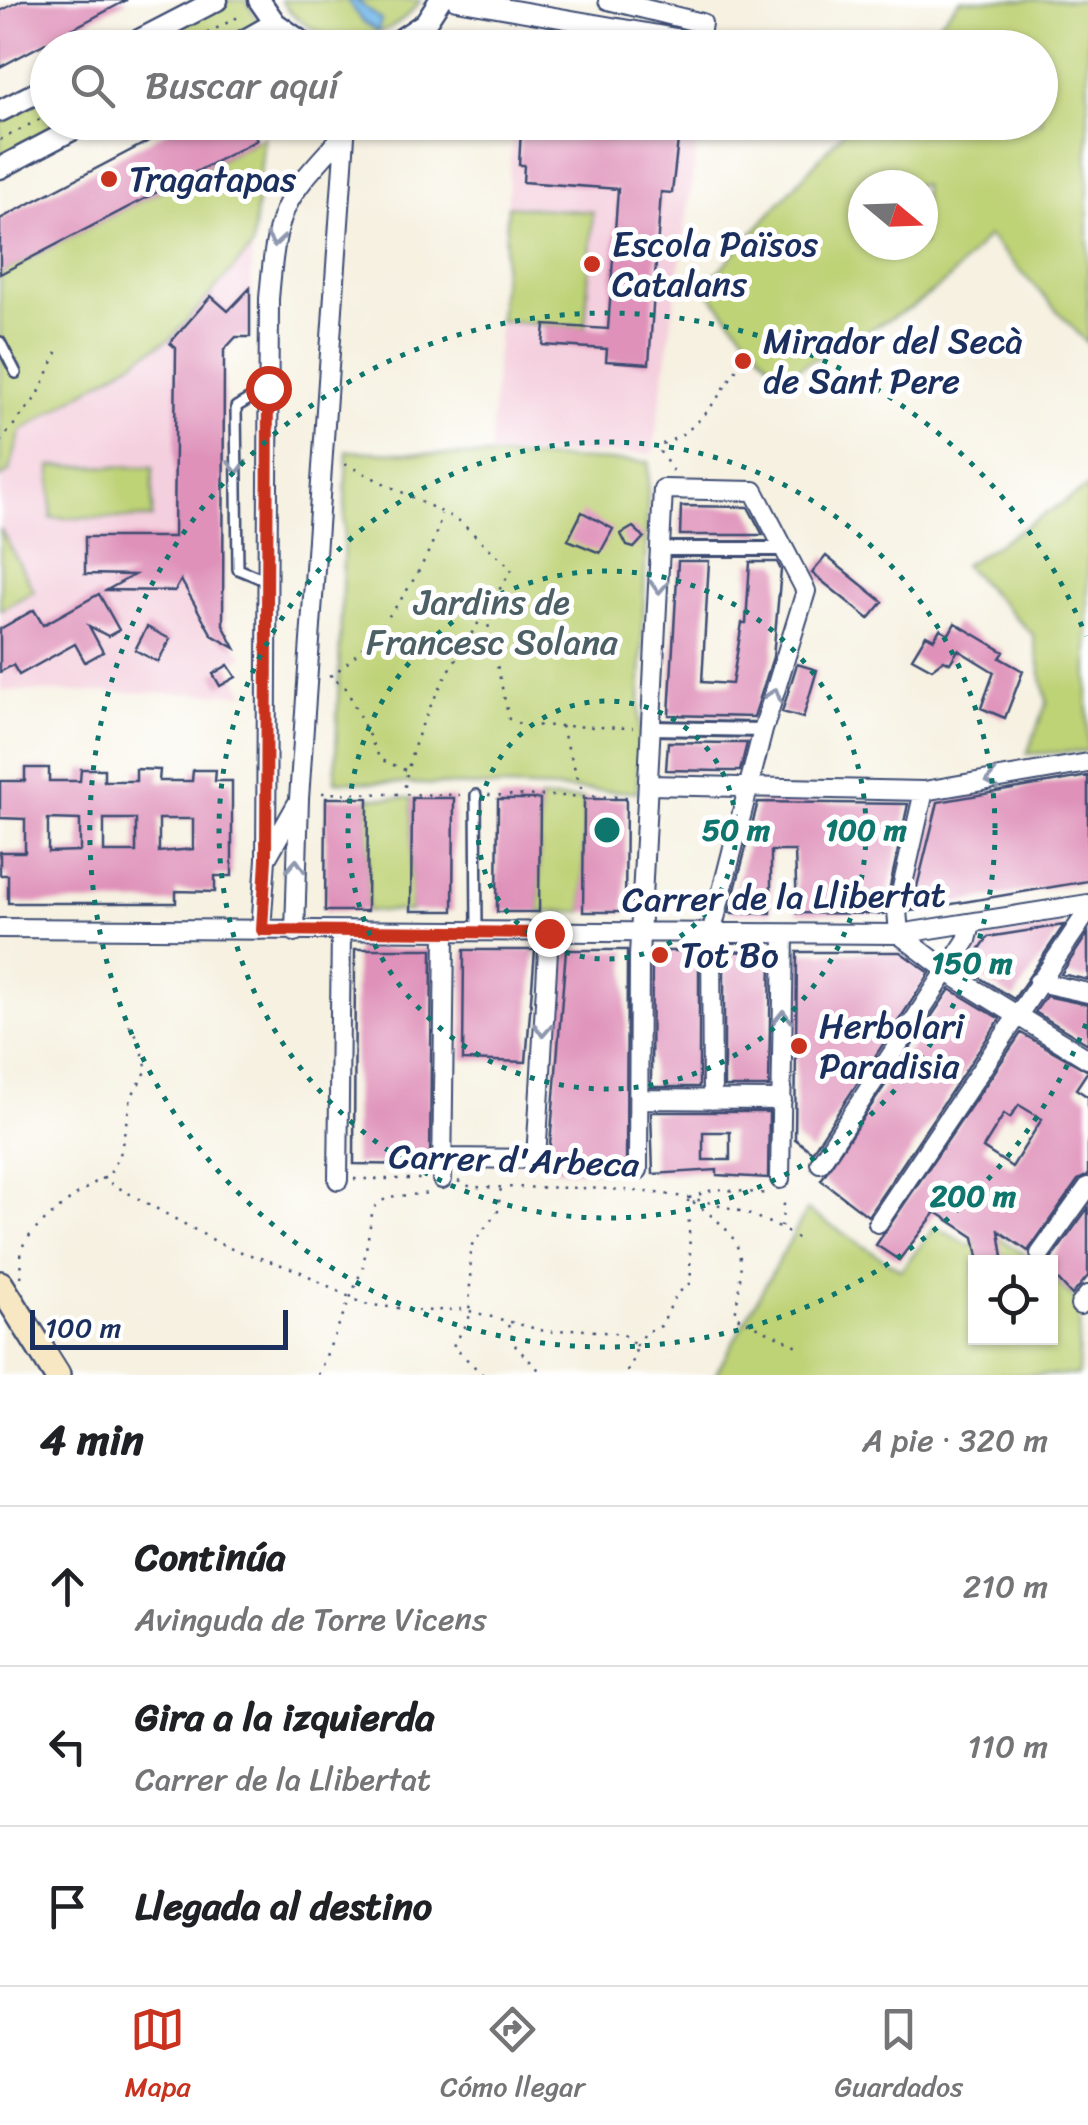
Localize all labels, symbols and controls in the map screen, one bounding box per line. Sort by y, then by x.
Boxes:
search box [30,30,1058,140]
text: Buscar aquí [145,52,339,119]
icon: search [65,58,120,113]
place label: Tragatapas [129,148,296,210]
marker: Tragatapas [98,168,120,190]
north arrow [848,170,938,260]
place label: Escola Països Catalans [612,213,818,315]
one-way arrow [265,231,286,248]
marker: Escola Països Catalans [581,253,603,275]
place label: Mirador del Secà de Sant Pere [763,310,1023,412]
marker: Mirador del Secà de Sant Pere [732,350,754,372]
route start [246,366,292,412]
one-way arrow [226,459,247,475]
park label: Jardins de Francesc Solana [366,571,618,673]
one-way arrow [649,579,670,595]
one-way arrow [762,687,783,704]
one-way arrow [984,769,1000,790]
text: 50 m [702,803,770,857]
text: 100 m [825,803,907,857]
centre of rings [589,812,625,848]
one-way arrow [285,857,306,873]
street label: Carrer de la Llibertat [622,863,946,931]
route end [527,911,573,957]
place label: Tot Bo [680,924,779,986]
text: 150 m [932,936,1013,990]
marker: Tot Bo [649,944,671,966]
place label: Herbolari Paradisia [819,995,965,1097]
one-way arrow [772,1009,794,1024]
one-way arrow [533,1023,554,1039]
marker: Herbolari Paradisia [788,1035,810,1057]
street label: Carrer d'Arbeca [388,1125,641,1195]
text: 200 m [930,1169,1016,1223]
map controls [968,1255,1058,1345]
button: locate [968,1255,1058,1345]
text: 100 m [45,1303,121,1352]
scale bar [30,1305,288,1350]
text: 4 min [40,1403,144,1477]
text: A pie · 320 m [862,1412,1048,1469]
text: Continúa [135,1524,286,1591]
text: 210 m [963,1558,1048,1615]
icon: ahead [40,1559,95,1614]
text: Avinguda de Torre Vicens [135,1591,487,1648]
text: Gira a la izquierda [135,1684,435,1751]
text: 110 m [967,1718,1048,1775]
icon: left [40,1719,95,1774]
text: Carrer de la Llibertat [135,1751,431,1808]
text: Llegada al destino [135,1873,432,1940]
icon: arrive [40,1879,95,1934]
tab: Mapa [125,2002,191,2111]
tab: Cómo llegar [440,2002,585,2111]
tab: Guardados [835,2002,963,2111]

